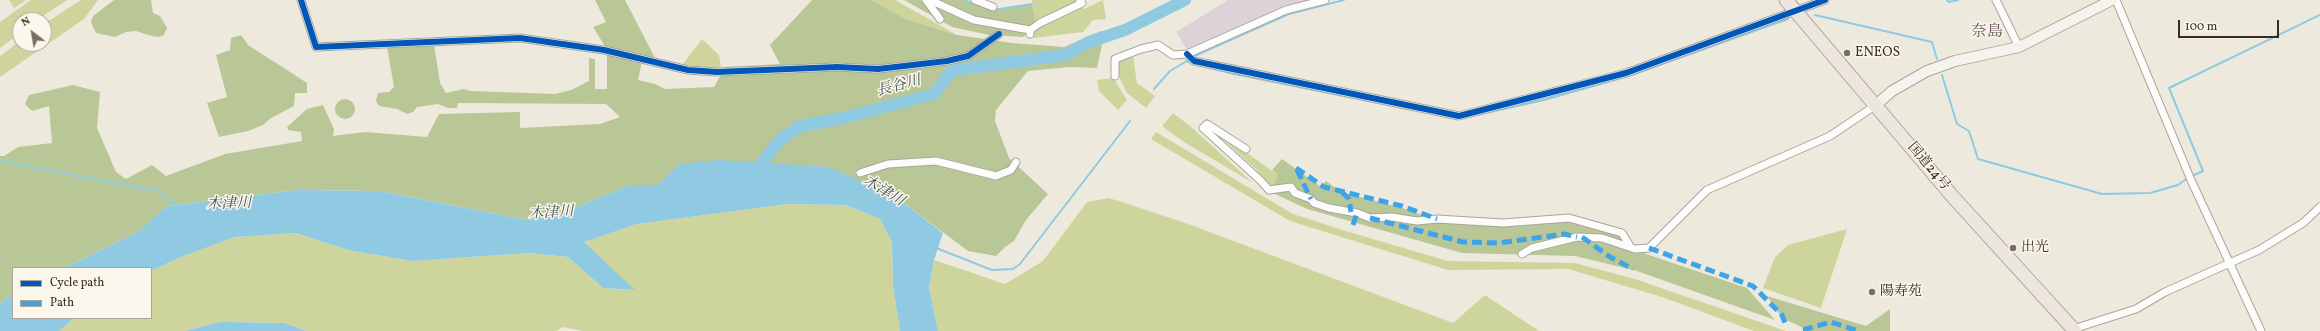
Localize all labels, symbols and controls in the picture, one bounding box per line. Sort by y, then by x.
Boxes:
north arrow [12,12,52,52]
scale bar [2180,12,2281,38]
text: N [19,14,33,31]
text: 100 m [2185,19,2217,35]
district label: 奈島 [1971,23,2003,43]
place label: ENEOS [1855,45,1900,61]
marker: ENEOS [1842,48,1852,58]
water label: 長谷川 [875,72,923,102]
street label: 国道24号 [1903,140,1953,194]
water label: 木津川 [859,173,907,211]
water label: 木津川 [206,195,252,215]
water label: 木津川 [528,204,574,224]
place label: 出光 [2021,240,2049,256]
marker: 出光 [2008,243,2018,253]
legend [12,267,152,319]
text: Cycle path [50,275,105,291]
place label: 陽寿苑 [1880,284,1922,300]
marker: 陽寿苑 [1867,287,1877,297]
text: Path [50,295,74,311]

